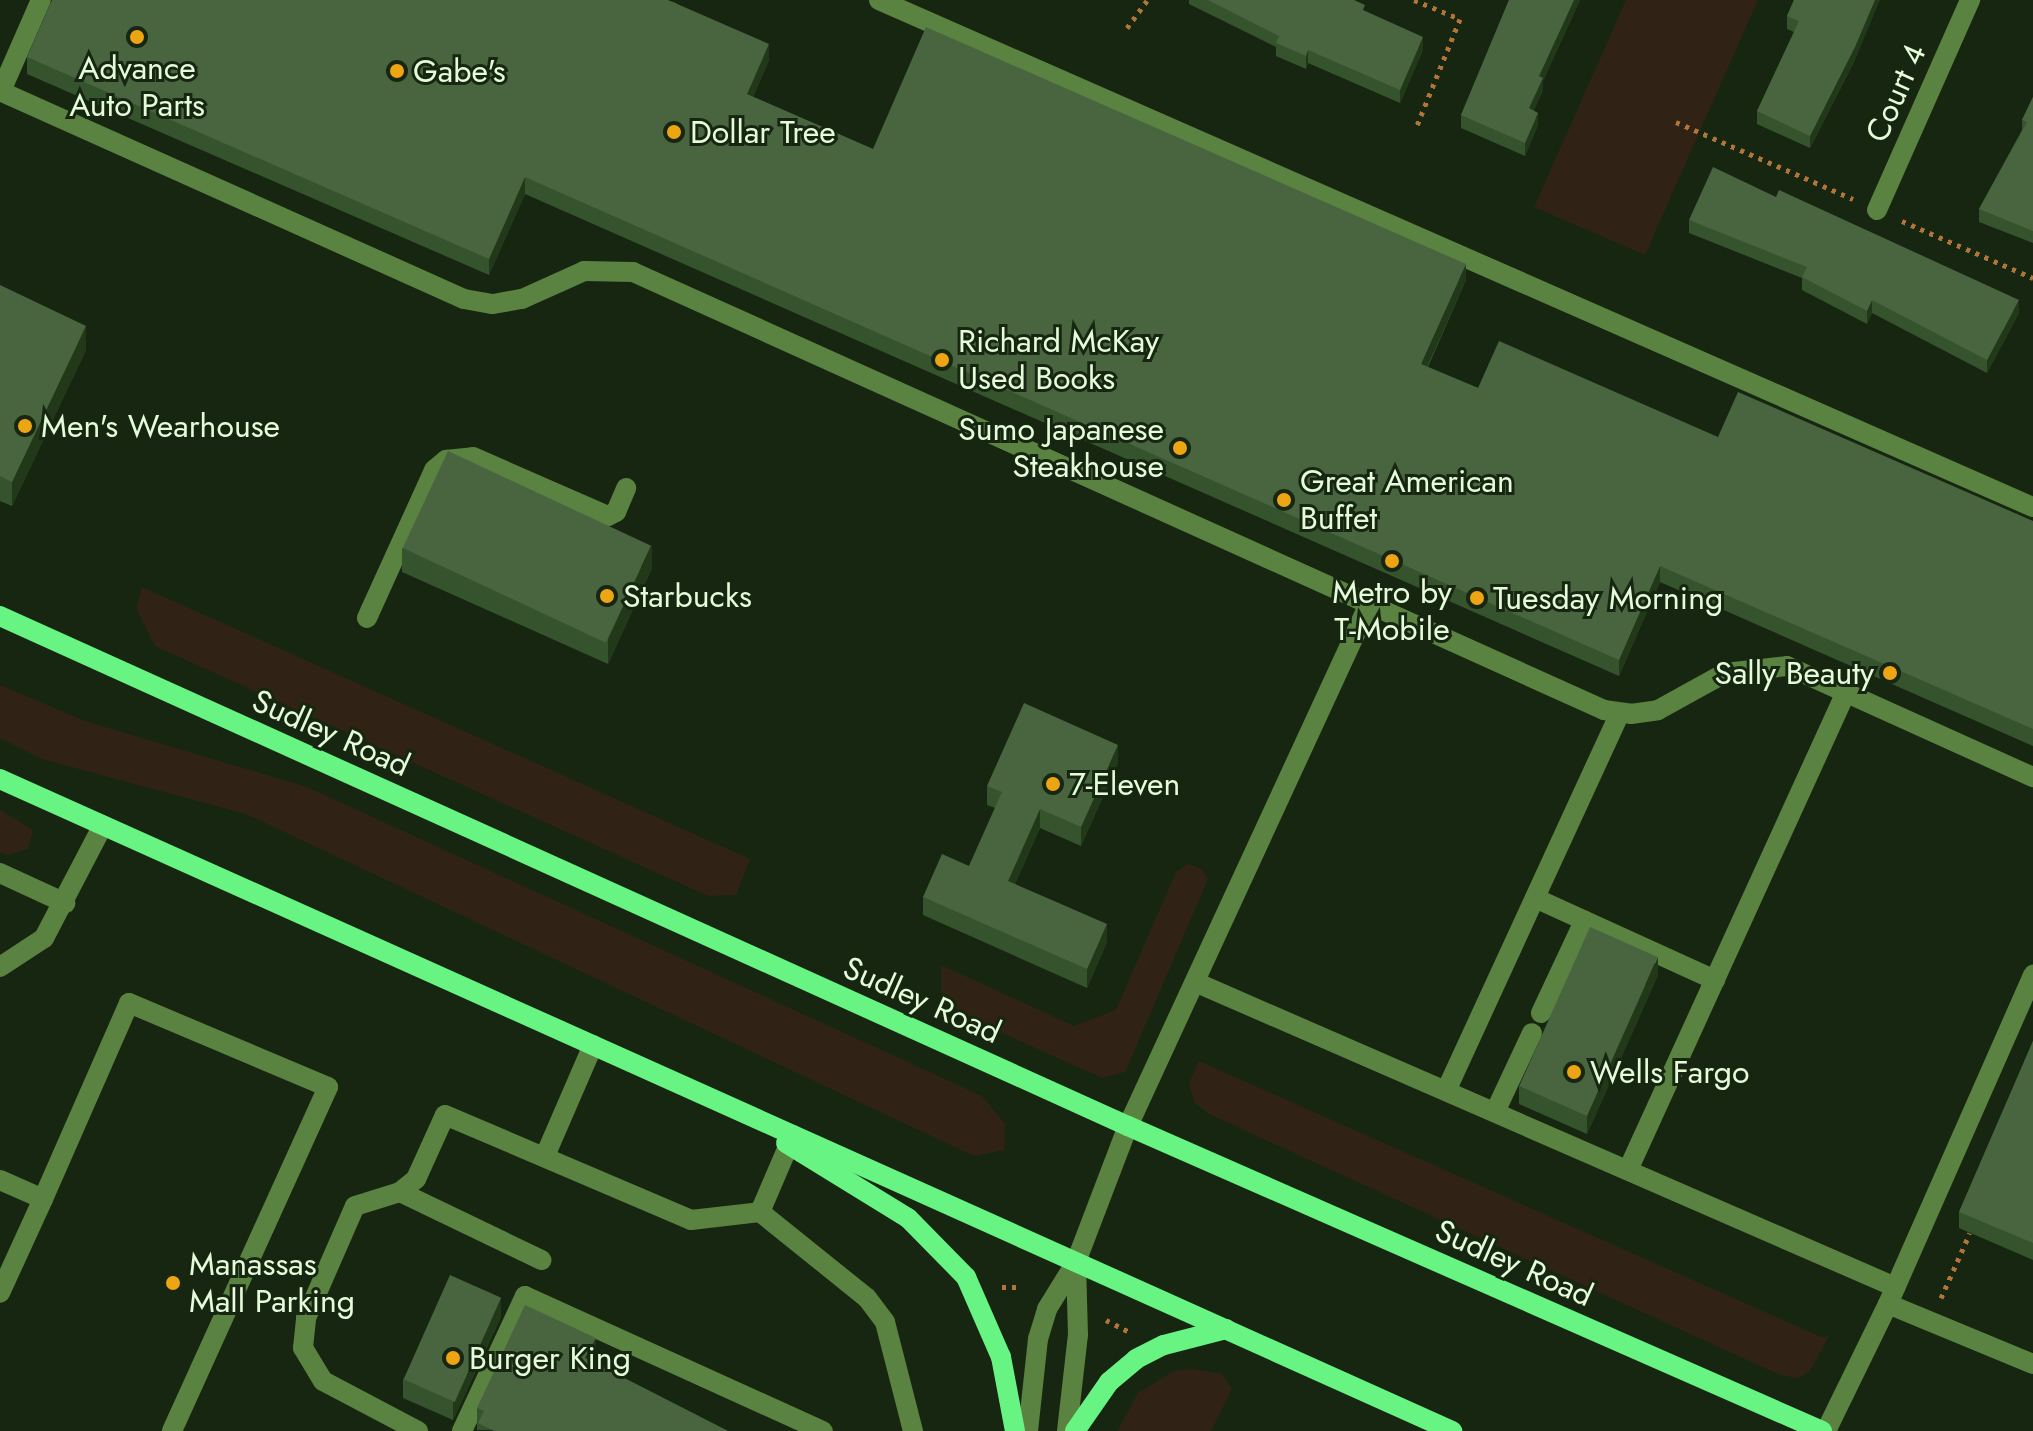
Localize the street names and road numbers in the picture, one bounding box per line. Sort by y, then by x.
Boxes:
street label: Court 4 [1857,38,1935,148]
street label: Sudley Road [246,681,416,785]
street label: Sudley Road [837,948,1007,1052]
street label: Sudley Road [1429,1211,1599,1315]

